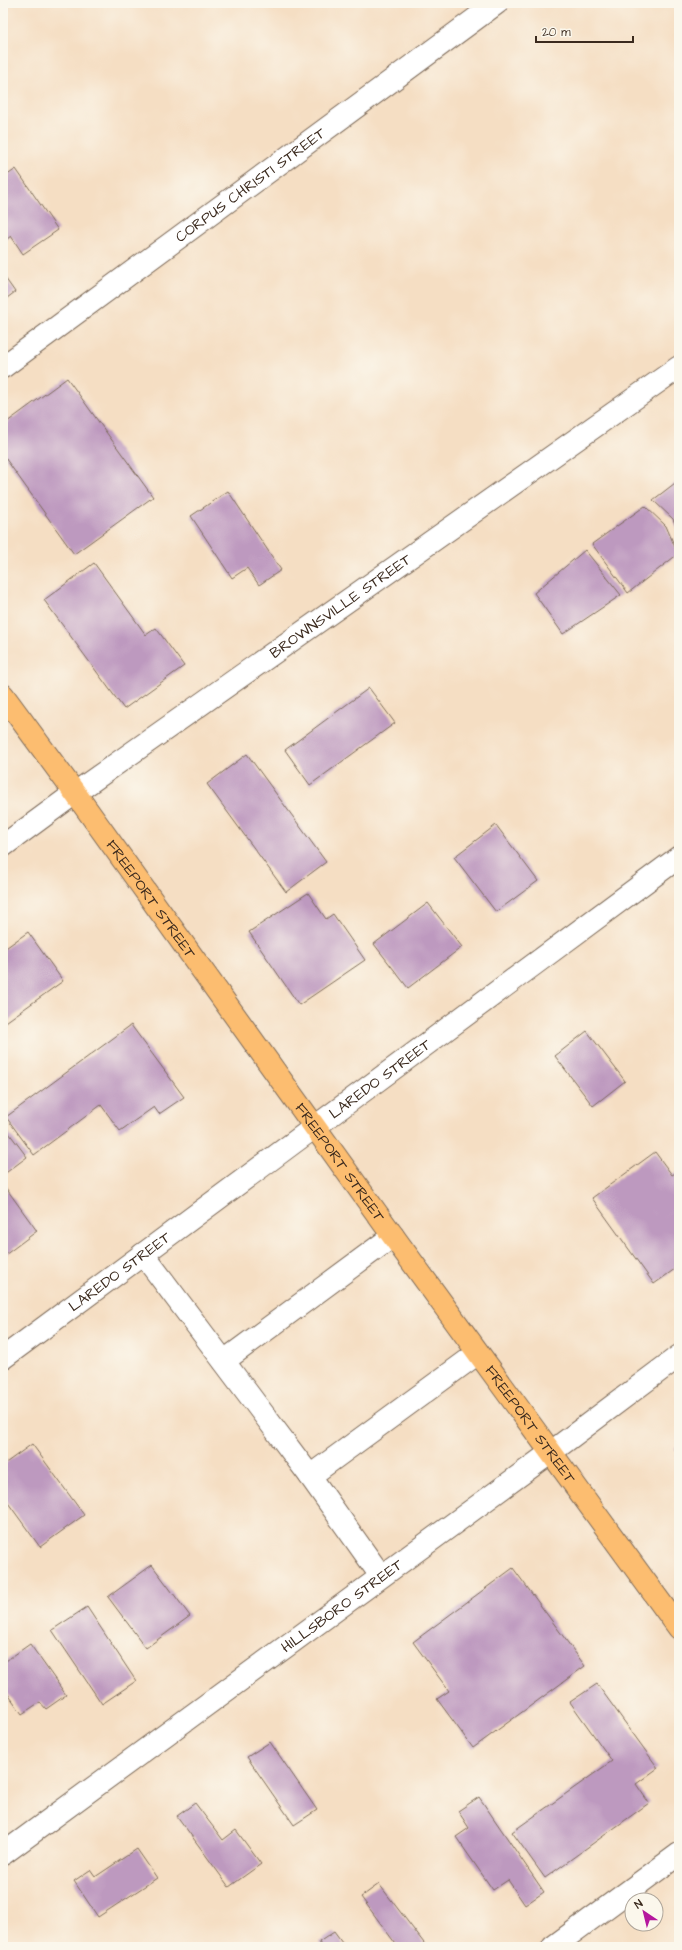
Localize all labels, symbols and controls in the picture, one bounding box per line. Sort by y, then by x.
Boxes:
scale bar [536,18,633,44]
text: 20 m [542,24,571,41]
street label: CORPUS CHRISTI STREET [171,123,330,248]
street label: BROWNSVILLE STREET [266,549,416,664]
street label: FREEPORT STREET [101,836,201,963]
street label: LAREDO STREET [325,1034,436,1124]
street label: FREEPORT STREET [290,1099,390,1227]
street label: LAREDO STREET [64,1227,176,1317]
street label: FREEPORT STREET [480,1361,581,1488]
street label: HILLSBORO STREET [277,1554,408,1658]
north arrow [624,1892,664,1932]
text: N [631,1896,646,1912]

